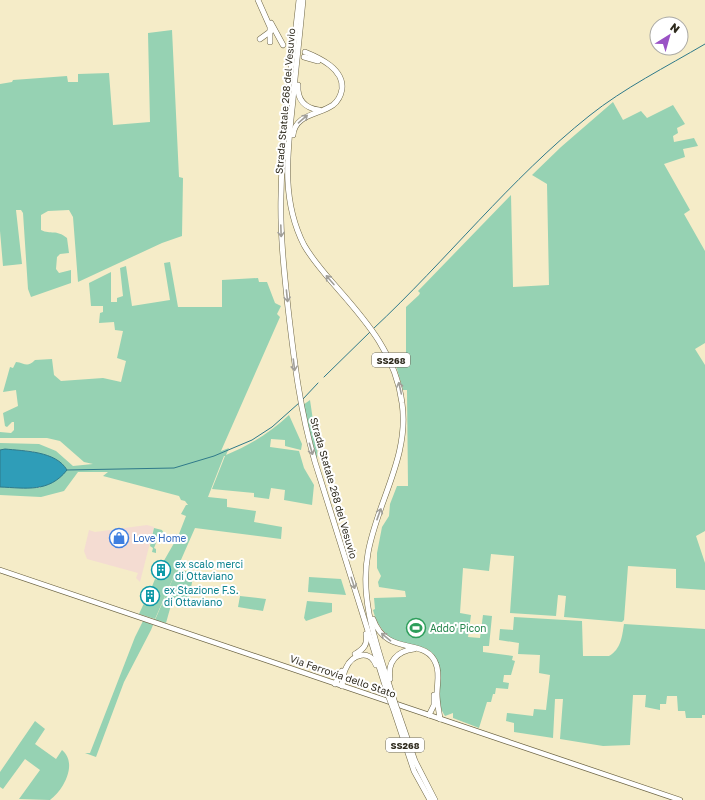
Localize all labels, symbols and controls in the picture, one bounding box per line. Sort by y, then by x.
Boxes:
north arrow [649,16,689,56]
text: N [668,20,683,35]
street label: Strada Statale 268 del Vesuvio [273,28,297,174]
one-way arrow [298,115,308,124]
one-way arrow [277,224,285,237]
one-way arrow [326,275,335,286]
one-way arrow [283,289,290,302]
road number: SS268 [372,353,410,367]
one-way arrow [290,358,298,371]
one-way arrow [395,382,403,395]
street label: Strada Statale 268 del Vesuvio [308,416,360,560]
one-way arrow [308,442,315,455]
one-way arrow [375,509,383,521]
shop icon: Love Home [108,527,130,549]
place label: Love Home [133,532,187,544]
place label: ex scalo merci di Ottaviano [175,558,243,582]
building icon: ex scalo merci di Ottaviano [150,559,172,581]
one-way arrow [350,576,357,589]
place label: ex Stazione F.S. di Ottaviano [164,584,239,608]
building icon: ex Stazione F.S. di Ottaviano [139,585,161,607]
sports icon: Addo' Picon [405,617,427,639]
place label: Addo' Picon [430,622,486,634]
one-way arrow [380,633,391,641]
street label: Via Ferrovia dello Stato [288,652,398,700]
road number: SS268 [386,738,424,752]

